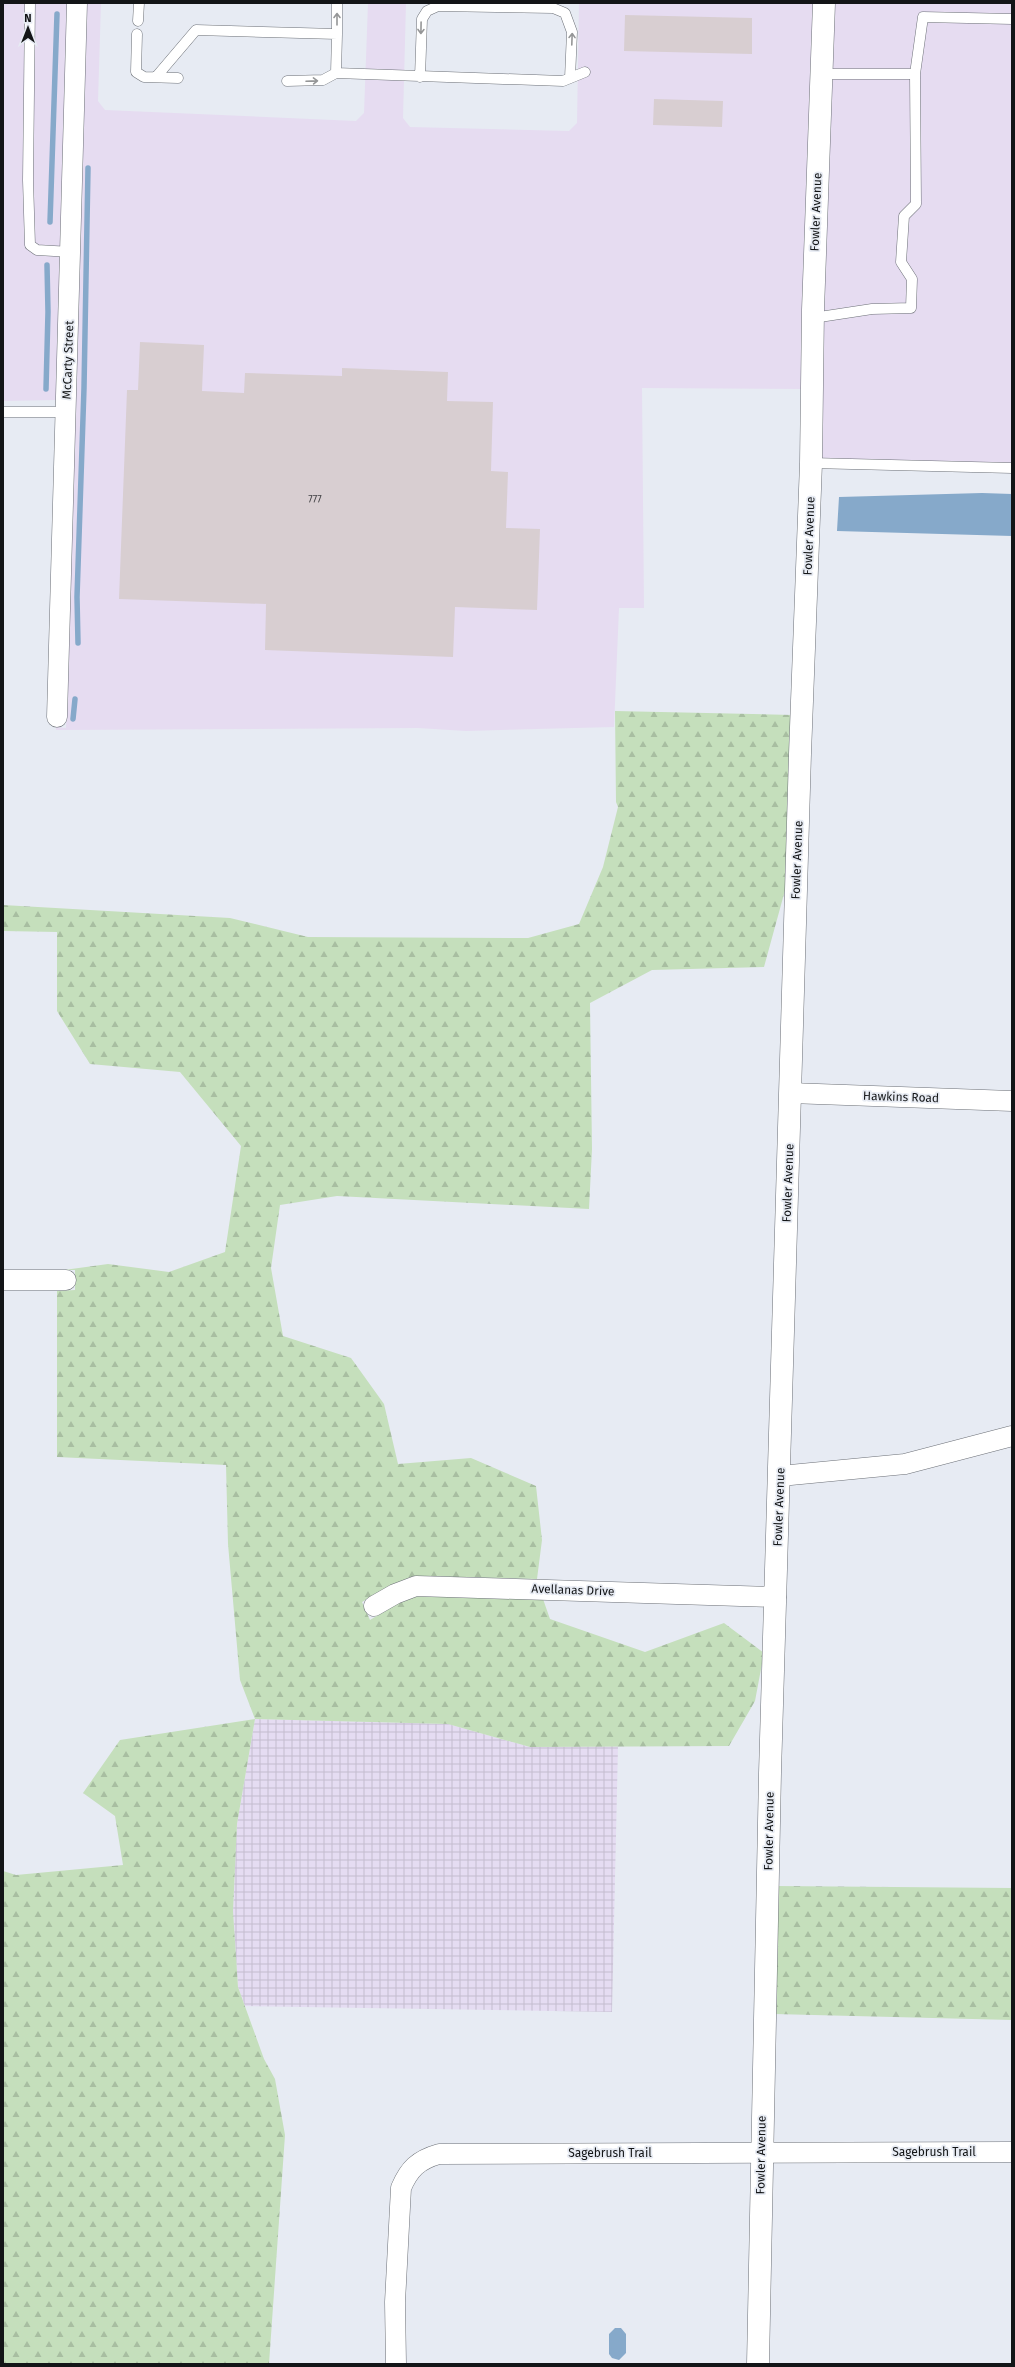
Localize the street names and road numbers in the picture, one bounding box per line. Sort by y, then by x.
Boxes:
street label: Fowler Avenue [808,172,824,252]
street label: McCarty Street [60,320,76,400]
street label: Fowler Avenue [801,496,817,576]
street label: Fowler Avenue [789,820,805,900]
street label: Hawkins Road [863,1089,939,1105]
street label: Fowler Avenue [780,1143,796,1223]
street label: Fowler Avenue [771,1467,787,1547]
street label: Avellanas Drive [531,1582,615,1598]
street label: Fowler Avenue [761,1792,777,1870]
street label: Fowler Avenue [753,2116,769,2194]
street label: Sagebrush Trail [892,2145,976,2159]
street label: Sagebrush Trail [568,2146,652,2160]

